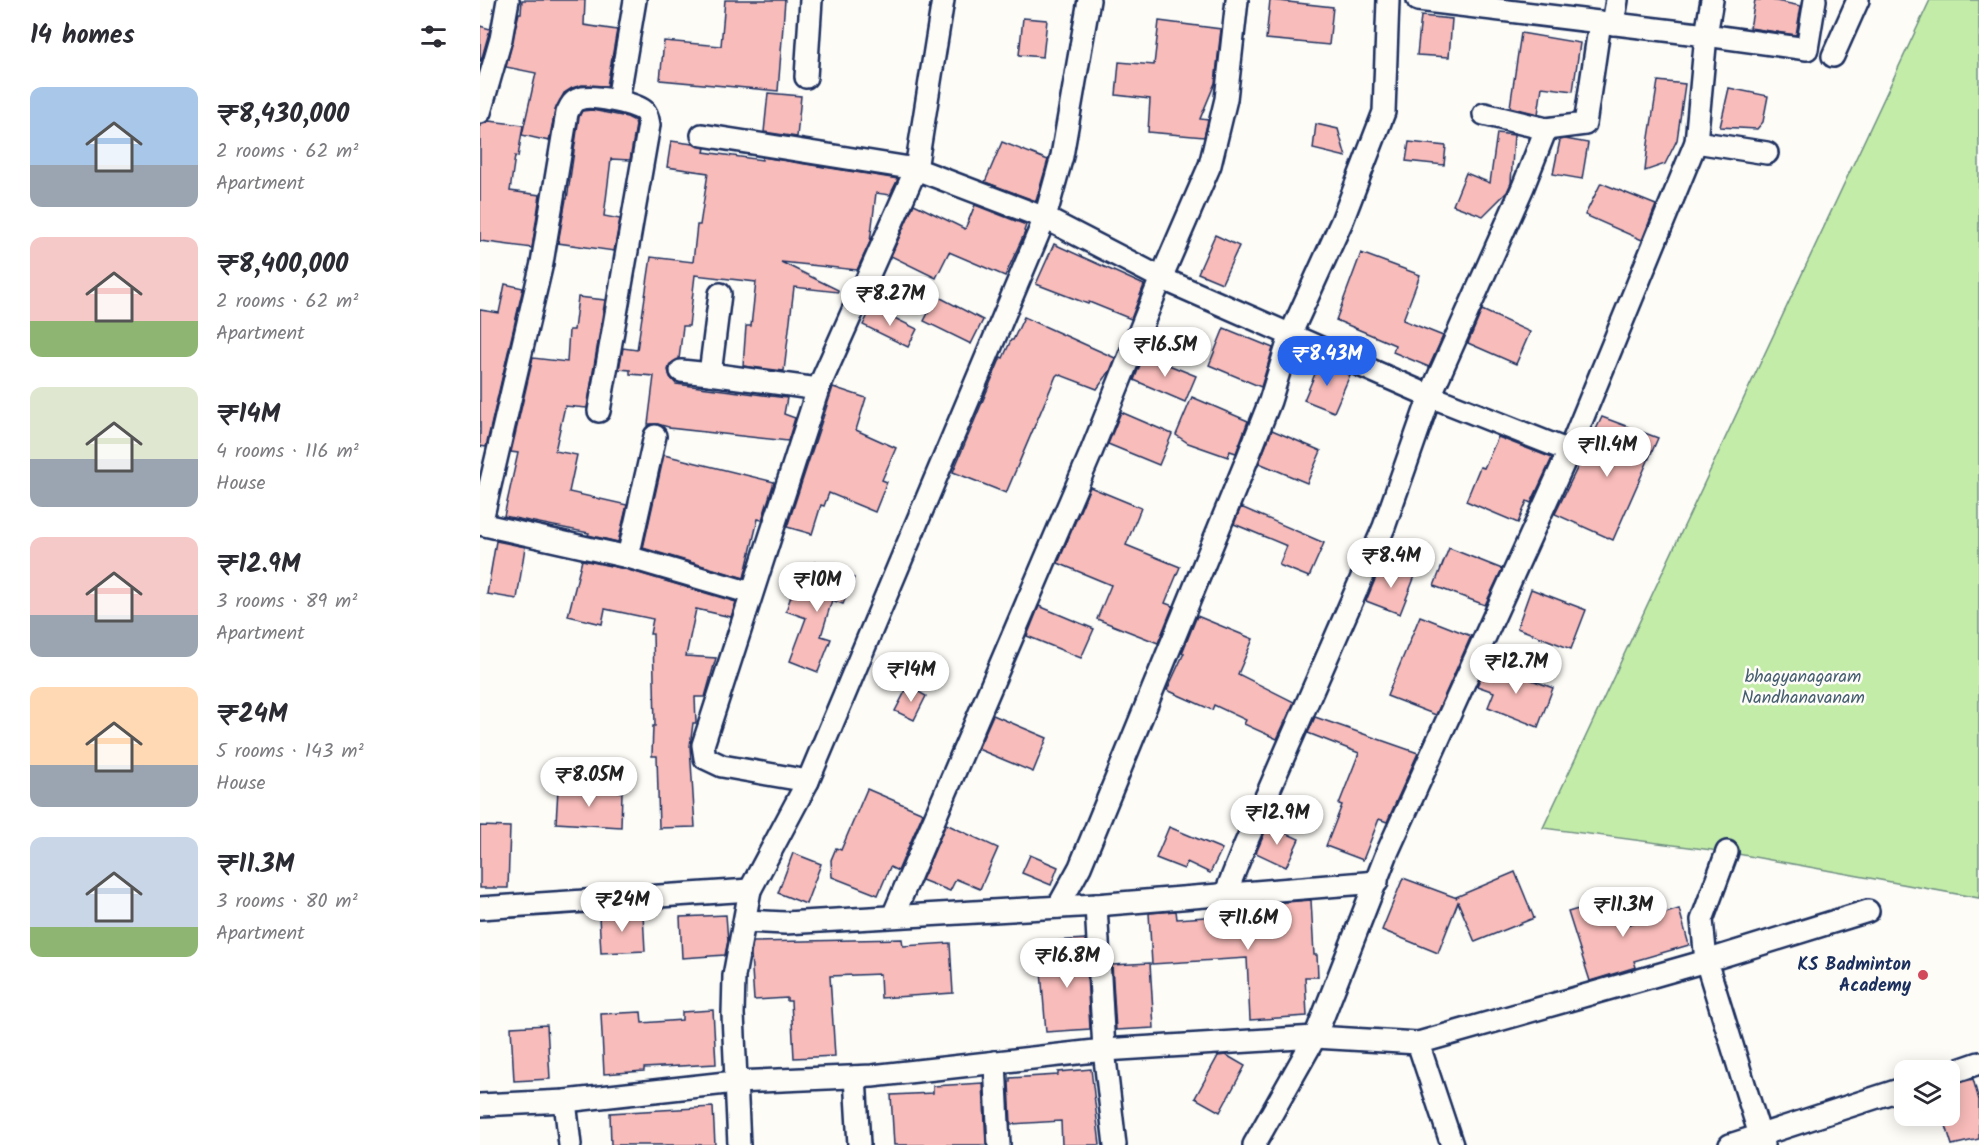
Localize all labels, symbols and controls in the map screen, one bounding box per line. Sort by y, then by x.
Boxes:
text: 14 homes [30,15,135,57]
icon: filters [417,20,450,53]
text: ₹8,430,000 [216,94,349,136]
icon: home [78,111,150,183]
text: 2 rooms · 62 m² [216,136,358,168]
text: Apartment [216,168,305,200]
text: ₹8,400,000 [216,244,348,286]
icon: home [78,261,150,333]
pin: ₹8.27M [841,276,939,327]
text: ₹8.27M [855,279,925,311]
text: 2 rooms · 62 m² [216,286,358,318]
text: Apartment [216,318,305,350]
pin: ₹16.5M [1116,327,1214,378]
text: ₹16.5M [1133,330,1197,362]
pin: ₹8.43M [1278,336,1376,387]
text: ₹8.43M [1292,339,1362,371]
text: ₹14M [216,394,280,436]
icon: home [78,411,150,483]
pin: ₹11.4M [1558,427,1656,478]
text: ₹11.4M [1577,430,1637,462]
text: 4 rooms · 116 m² [216,436,359,468]
text: House [216,468,266,500]
pin: ₹8.4M [1349,538,1433,589]
text: ₹8.4M [1361,541,1421,573]
text: ₹12.9M [216,544,301,586]
icon: home [78,561,150,633]
pin: ₹10M [781,562,853,613]
text: ₹10M [793,565,841,597]
text: 3 rooms · 89 m² [216,586,357,618]
text: Apartment [216,618,305,650]
pin: ₹12.7M [1467,644,1565,695]
text: ₹12.7M [1484,647,1548,679]
pin: ₹14M [875,652,947,703]
text: ₹14M [886,655,936,687]
park label: bhagyanagaram Nandhanavanam [1741,663,1865,713]
text: ₹24M [216,694,288,736]
icon: home [78,711,150,783]
text: 5 rooms · 143 m² [216,736,364,768]
pin: ₹8.05M [540,757,638,808]
text: ₹8.05M [554,760,624,792]
text: House [216,768,266,800]
pin: ₹12.9M [1228,795,1326,846]
text: ₹12.9M [1244,798,1310,830]
text: ₹11.3M [216,844,294,886]
icon: home [78,861,150,933]
pin: ₹24M [586,882,658,933]
text: ₹24M [594,885,650,917]
text: 3 rooms · 80 m² [216,886,358,918]
pin: ₹11.3M [1574,887,1672,938]
text: ₹11.3M [1593,890,1653,922]
pin: ₹11.6M [1199,900,1297,951]
text: ₹11.6M [1218,903,1278,935]
text: Apartment [216,918,305,950]
pin: ₹16.8M [1018,938,1116,989]
text: ₹16.8M [1034,941,1100,973]
place label: KS Badminton Academy [1797,951,1912,1001]
marker: KS Badminton Academy [1916,968,1930,982]
map controls [1894,1060,1960,1126]
button: layers [1894,1060,1960,1126]

